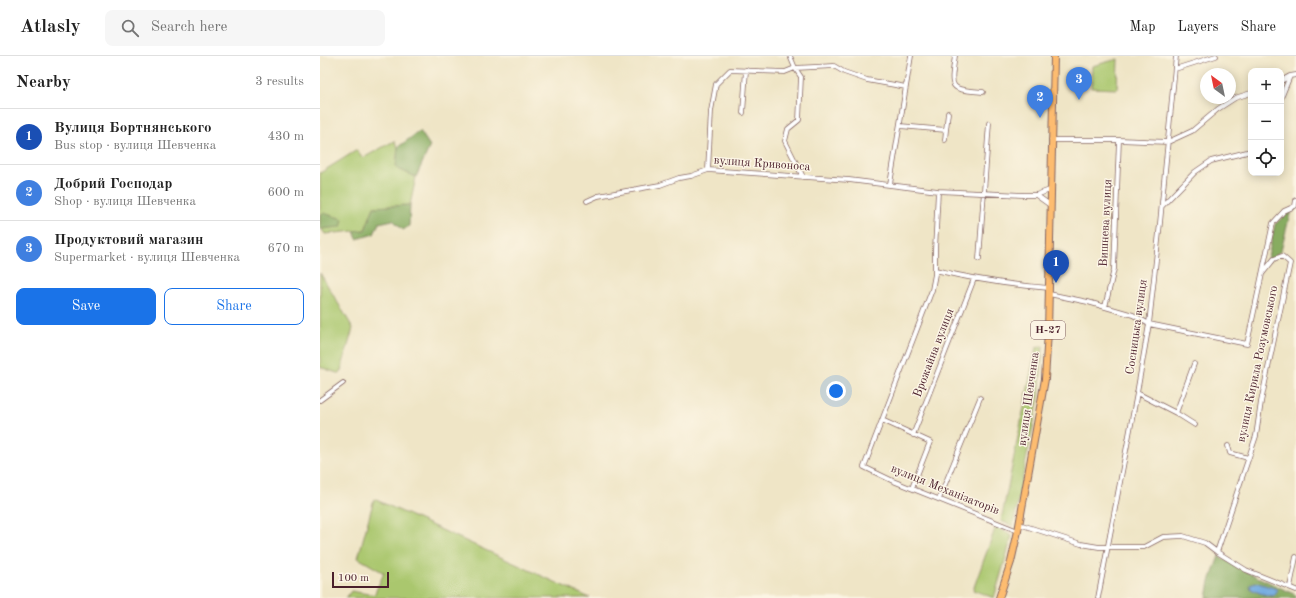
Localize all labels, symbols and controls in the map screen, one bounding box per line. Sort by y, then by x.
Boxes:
search box [105,10,385,46]
icon: search [119,17,141,39]
text: Atlasly [20,18,81,37]
text: Search here [151,20,228,35]
text: Map [1130,20,1156,34]
text: Layers [1178,20,1219,34]
text: Share [1241,20,1276,34]
pin: 3 [1066,67,1092,100]
north arrow [1200,68,1236,104]
map controls [1248,68,1284,176]
button: + [1248,68,1284,104]
text: Nearby [16,74,71,91]
text: 3 results [255,75,304,88]
pin: 2 [1027,85,1053,118]
button: − [1248,104,1284,140]
text: Вулиця Бортнянського [54,121,211,136]
text: 1 [25,130,33,143]
text: 430 m [267,130,304,143]
text: Bus stop · вулиця Шевченка [54,139,216,152]
button: locate [1248,140,1284,176]
street label: вулиця Кривоноса [713,155,811,173]
text: Добрий Господар [54,177,172,192]
street label: Вишнева вулиця [1098,179,1114,267]
text: 2 [25,186,33,199]
text: 600 m [267,186,304,199]
text: Shop · вулиця Шевченка [54,195,196,208]
text: Продуктовий магазин [54,233,204,248]
text: 3 [25,242,33,255]
text: 670 m [267,242,304,255]
pin: 1 [1043,250,1069,283]
text: Supermarket · вулиця Шевченка [54,251,240,264]
street label: Сосницька вулиця [1124,279,1150,375]
street label: вулиця Кирила Розумовського [1236,285,1280,443]
button: Save [16,288,156,325]
button: Share [164,288,304,325]
street label: Врожайна вулиця [912,307,956,399]
road number: Н-27 [1031,321,1065,339]
street label: вулиця Шевченка [1016,351,1042,447]
your location [826,381,846,401]
street label: вулиця Механізаторів [889,462,1001,517]
scale bar [332,570,389,589]
text: 100 m [338,573,369,584]

